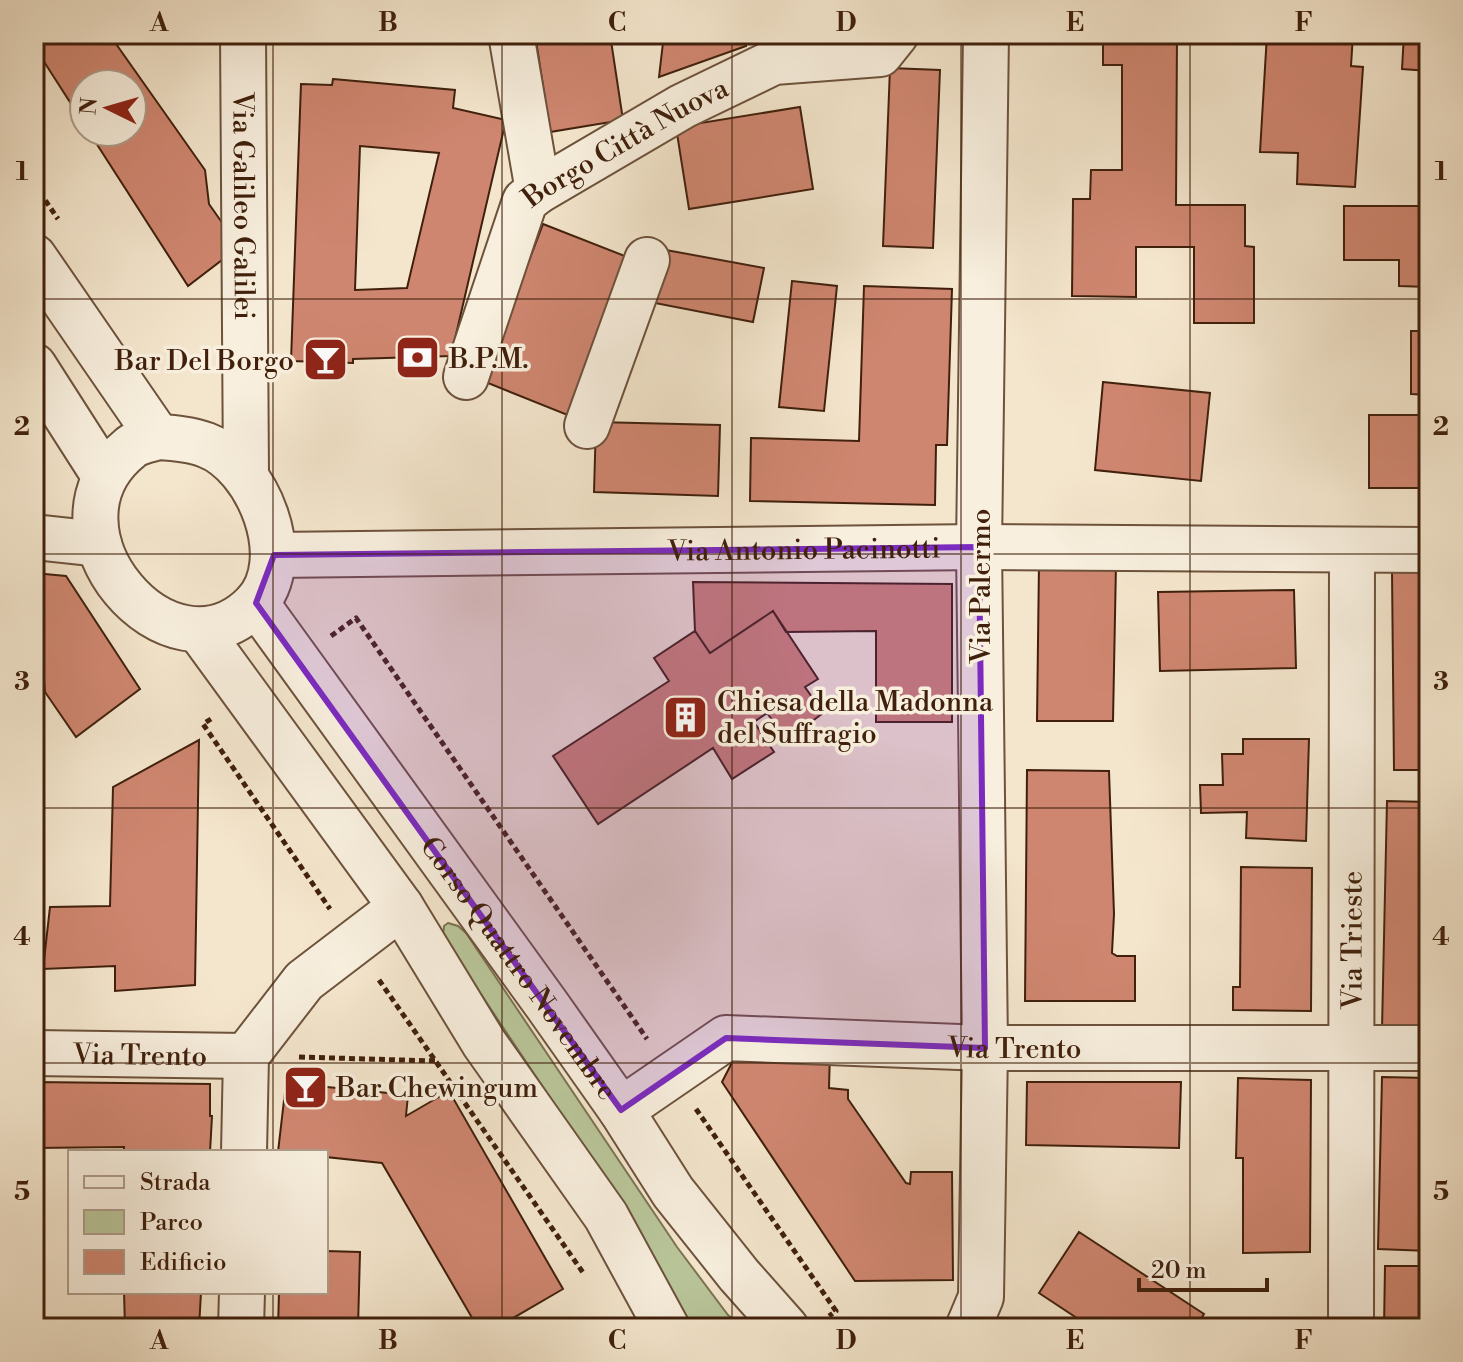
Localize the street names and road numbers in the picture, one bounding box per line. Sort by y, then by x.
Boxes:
street label: Borgo Città Nuova [515,71,735,216]
street label: Via Galileo Galilei [224,91,261,320]
street label: Via Palermo [964,509,999,664]
street label: Via Antonio Pacinotti [666,531,941,570]
street label: Corso Quattro Novembre [412,830,624,1107]
street label: Via Trieste [1335,871,1371,1010]
street label: Via Trento [946,1031,1082,1067]
street label: Via Trento [72,1038,207,1074]

